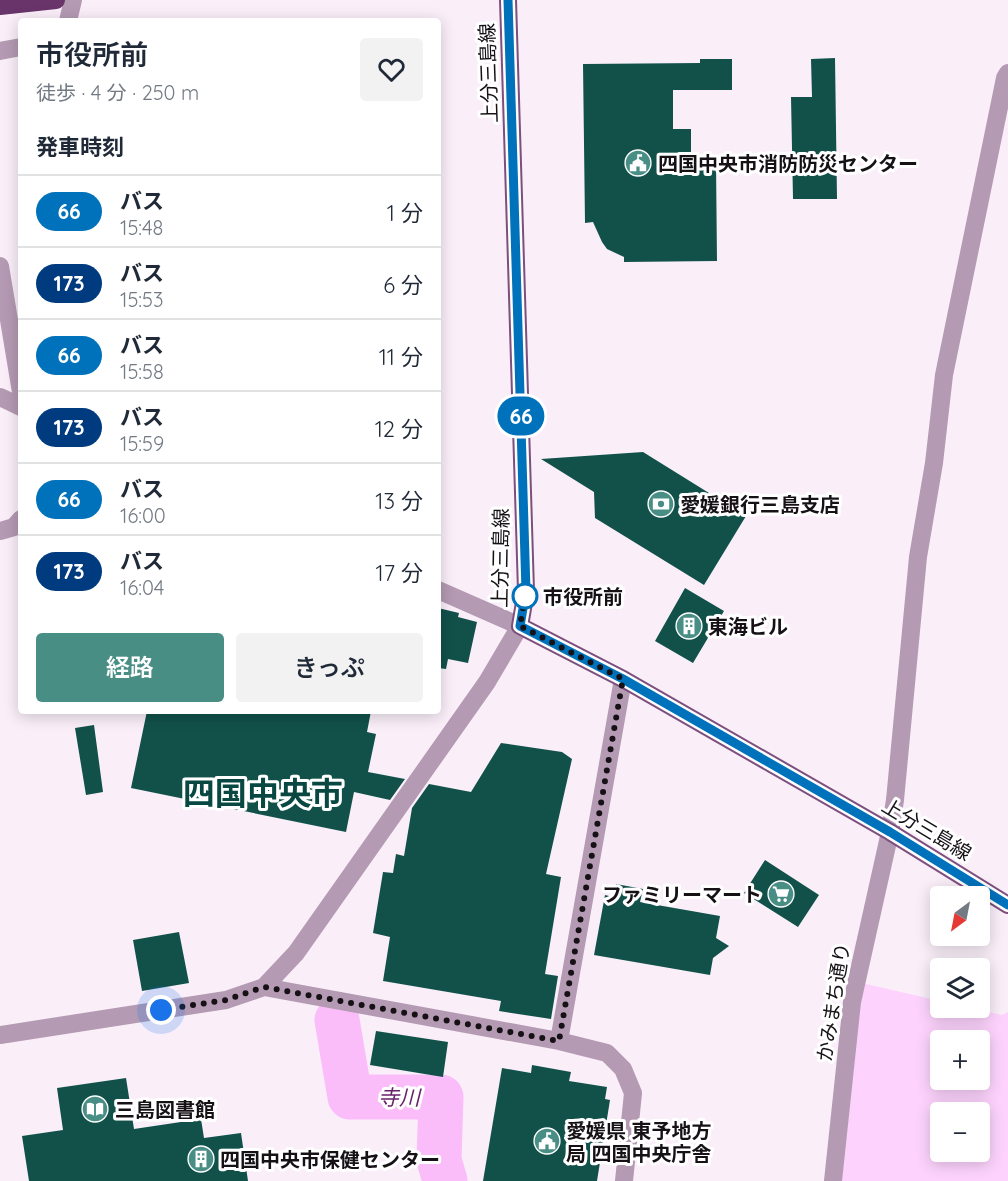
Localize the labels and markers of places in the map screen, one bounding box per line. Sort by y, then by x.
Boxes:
public building icon: 四国中央市消防防災センター [623,148,653,178]
place label: 四国中央市消防防災センター [658,151,918,176]
bank icon: 愛媛銀行三島支店 [646,489,676,519]
place label: 愛媛銀行三島支店 [680,492,840,517]
marker: 市役所前 [512,583,538,609]
place label: 市役所前 [543,584,623,609]
building icon: 東海ビル [674,611,704,641]
place label: 東海ビル [708,614,788,639]
supermarket icon: ファミリーマート [766,879,796,909]
place label: ファミリーマート [602,882,762,907]
library icon: 三島図書館 [80,1094,110,1124]
place label: 三島図書館 [115,1097,215,1122]
place label: 愛媛県 東予地方 局 四国中央庁舎 [566,1118,712,1166]
public building icon: 愛媛県 東予地方 局 四国中央庁舎 [532,1126,562,1156]
building icon: 四国中央市保健センター [186,1144,216,1174]
place label: 四国中央市保健センター [220,1147,440,1172]

